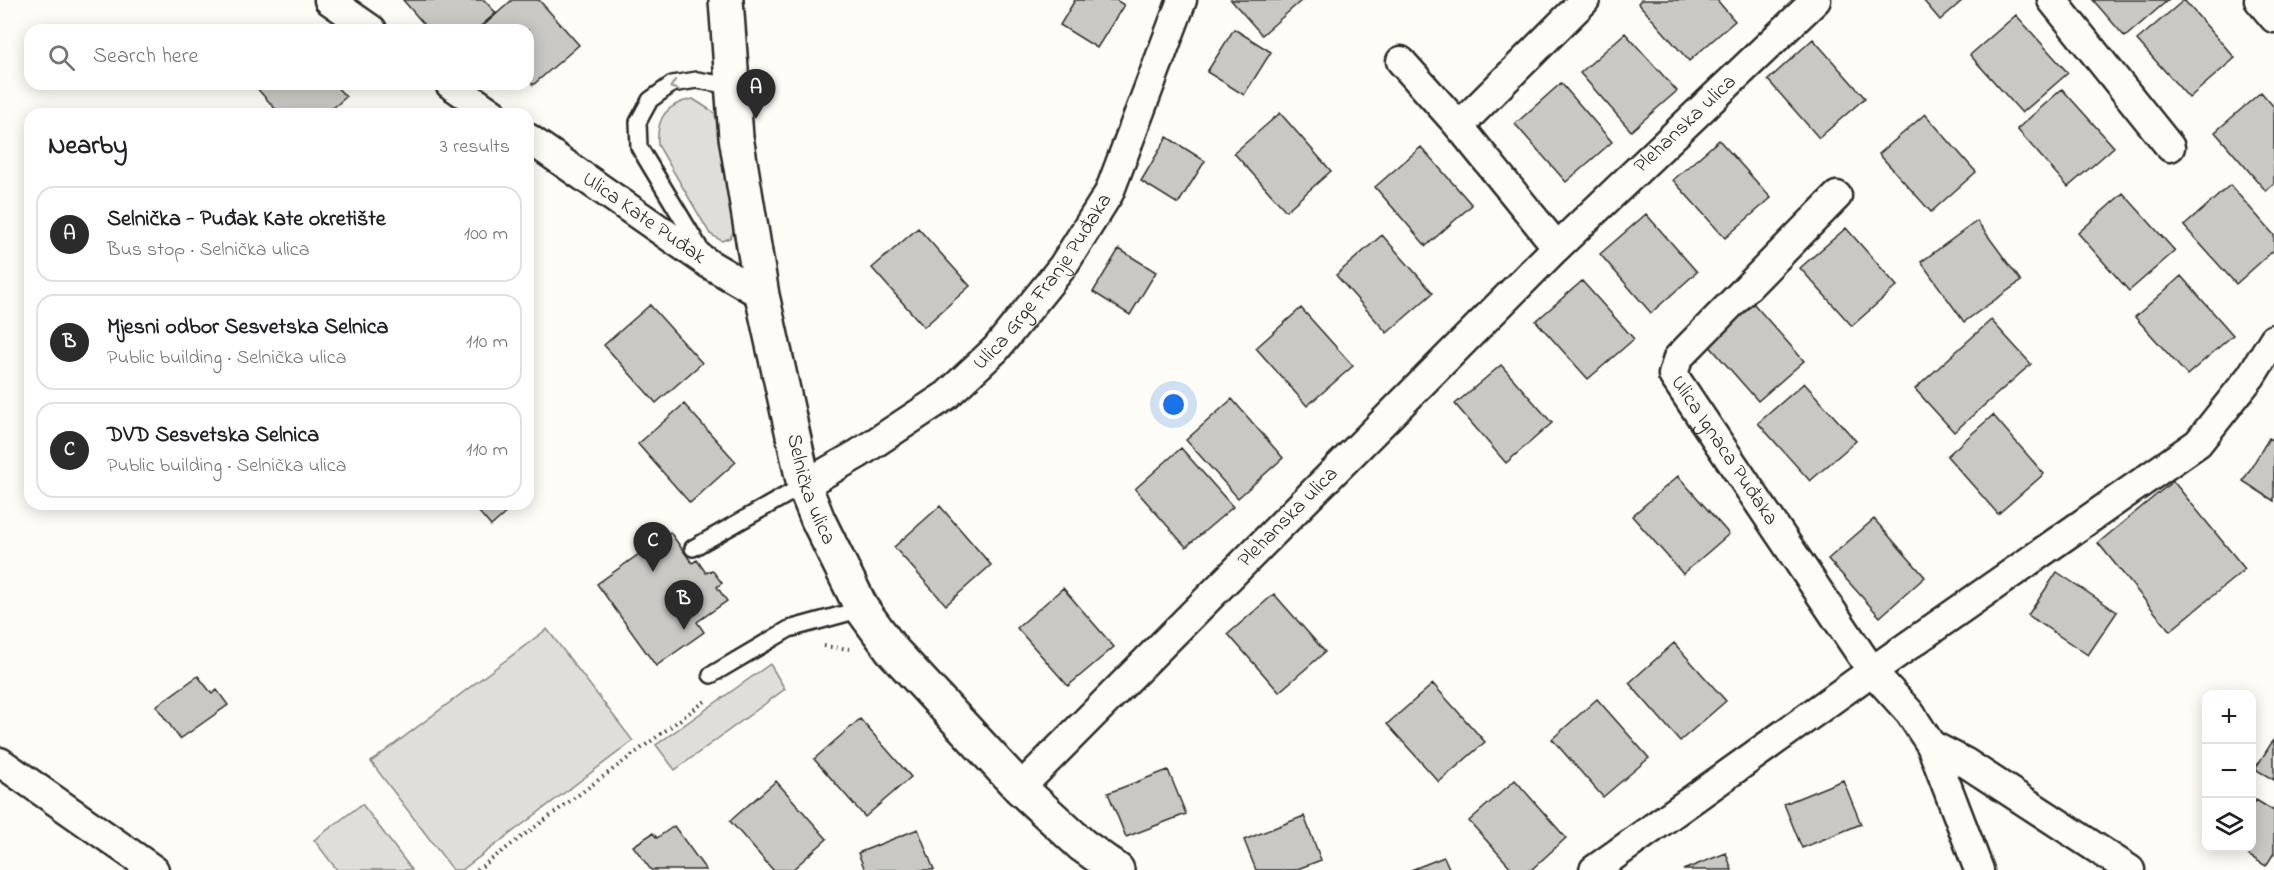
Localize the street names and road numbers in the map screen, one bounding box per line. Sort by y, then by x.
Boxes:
street label: Plehanska ulica [1628,68,1744,181]
street label: Ulica Kate Puđak [576,165,712,273]
street label: Ulica Grge Franje Puđaka [967,188,1120,378]
street label: Ulica Ignaca Puđaka [1663,370,1785,532]
street label: Selnička ulica [778,431,843,550]
street label: Plehanska ulica [1231,460,1346,575]

